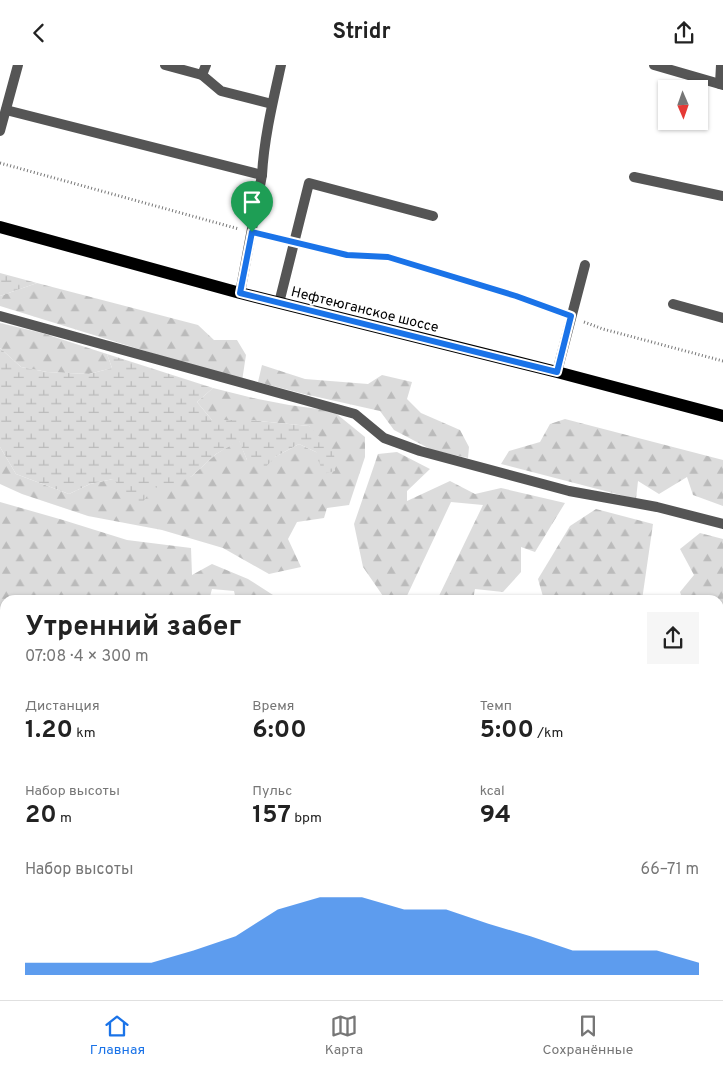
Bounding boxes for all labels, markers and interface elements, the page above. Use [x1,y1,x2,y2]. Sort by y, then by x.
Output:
icon: back [25,19,53,47]
text: Stridr [332,19,391,46]
icon: share [670,19,698,47]
north arrow [658,80,708,130]
map controls [658,80,708,130]
pin [231,181,273,232]
icon: arrive [238,188,266,216]
street label: Нефтеюганское шоссе [289,284,440,337]
text: Утренний забег [25,610,241,646]
button: share [647,612,699,664]
text: 07:08 · 4 × 300 m [25,647,149,667]
text: Дистанция [25,698,100,715]
text: Время [252,698,294,715]
text: Темп [480,698,512,715]
text: 1.20 [25,715,73,747]
text: 6:00 [252,715,307,747]
text: 5:00 [480,715,534,747]
text: km [73,725,96,742]
text: /km [534,725,563,742]
text: Набор высоты [25,783,120,800]
text: Пульс [252,783,292,800]
text: kcal [480,783,505,800]
text: 20 [25,800,57,832]
text: 157 [252,800,291,832]
text: 94 [480,800,511,832]
text: m [57,810,72,827]
text: bpm [291,810,322,827]
text: Набор высоты [25,860,133,880]
text: 66–71 m [641,860,699,880]
tab: Главная [90,1012,145,1059]
tab: Карта [325,1012,363,1059]
tab: Сохранённые [542,1012,633,1059]

